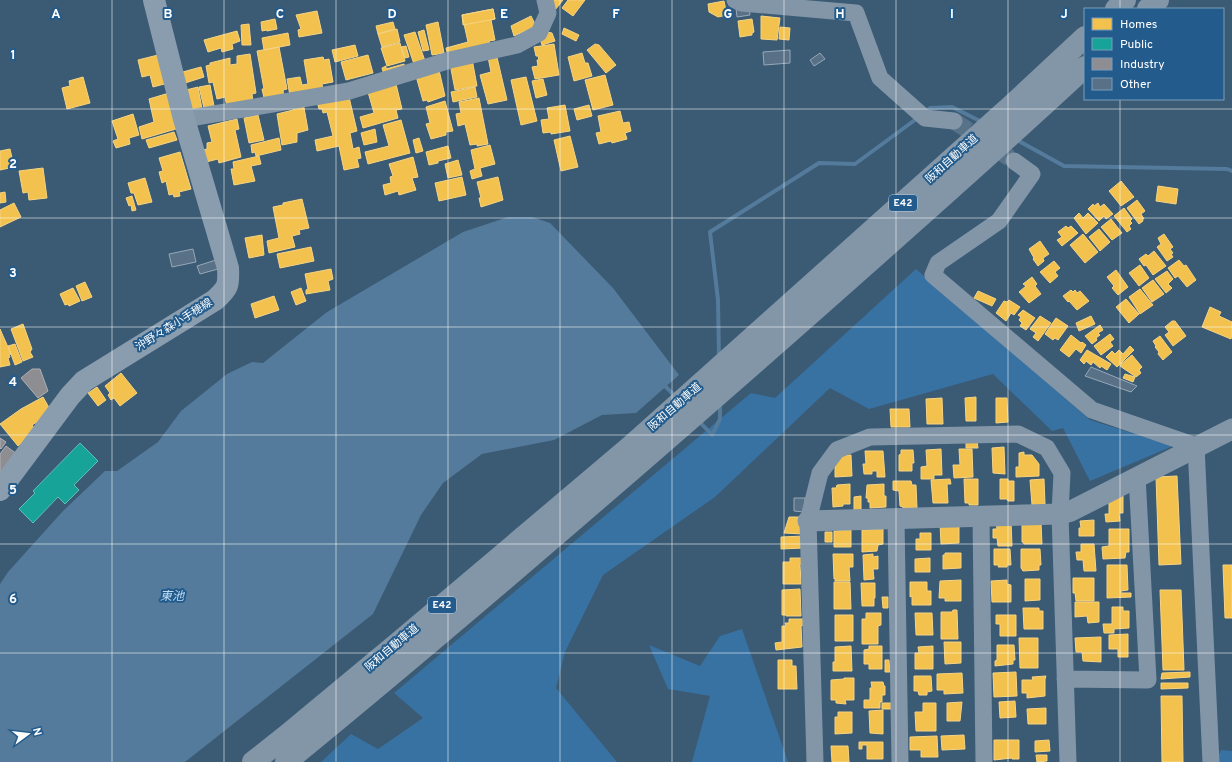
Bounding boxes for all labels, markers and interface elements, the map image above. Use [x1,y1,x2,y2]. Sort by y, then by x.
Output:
text: A [51,7,61,23]
text: B [164,7,173,23]
text: C [276,7,284,23]
text: D [387,7,397,23]
text: E [500,7,508,23]
text: F [612,7,620,23]
text: G [724,7,733,23]
text: H [835,7,845,23]
text: I [950,7,954,23]
text: J [1060,7,1068,23]
legend [1084,8,1224,100]
text: Homes [1120,17,1157,33]
text: Public [1120,37,1153,53]
text: 1 [10,48,16,64]
text: Industry [1120,57,1165,73]
text: Other [1120,77,1152,93]
street label: 阪和自動車道 [923,132,981,186]
text: 2 [9,157,17,173]
road number: E42 [889,195,917,211]
text: 3 [9,266,17,282]
street label: 沖野々森小手穂線 [133,296,215,354]
text: 4 [9,375,17,391]
street label: 阪和自動車道 [646,380,704,434]
text: 5 [9,483,17,499]
water label: 東池 [160,589,185,605]
text: 6 [9,592,17,608]
road number: E42 [428,597,456,613]
street label: 阪和自動車道 [362,621,422,675]
north arrow [8,714,48,754]
text: N [29,726,44,737]

